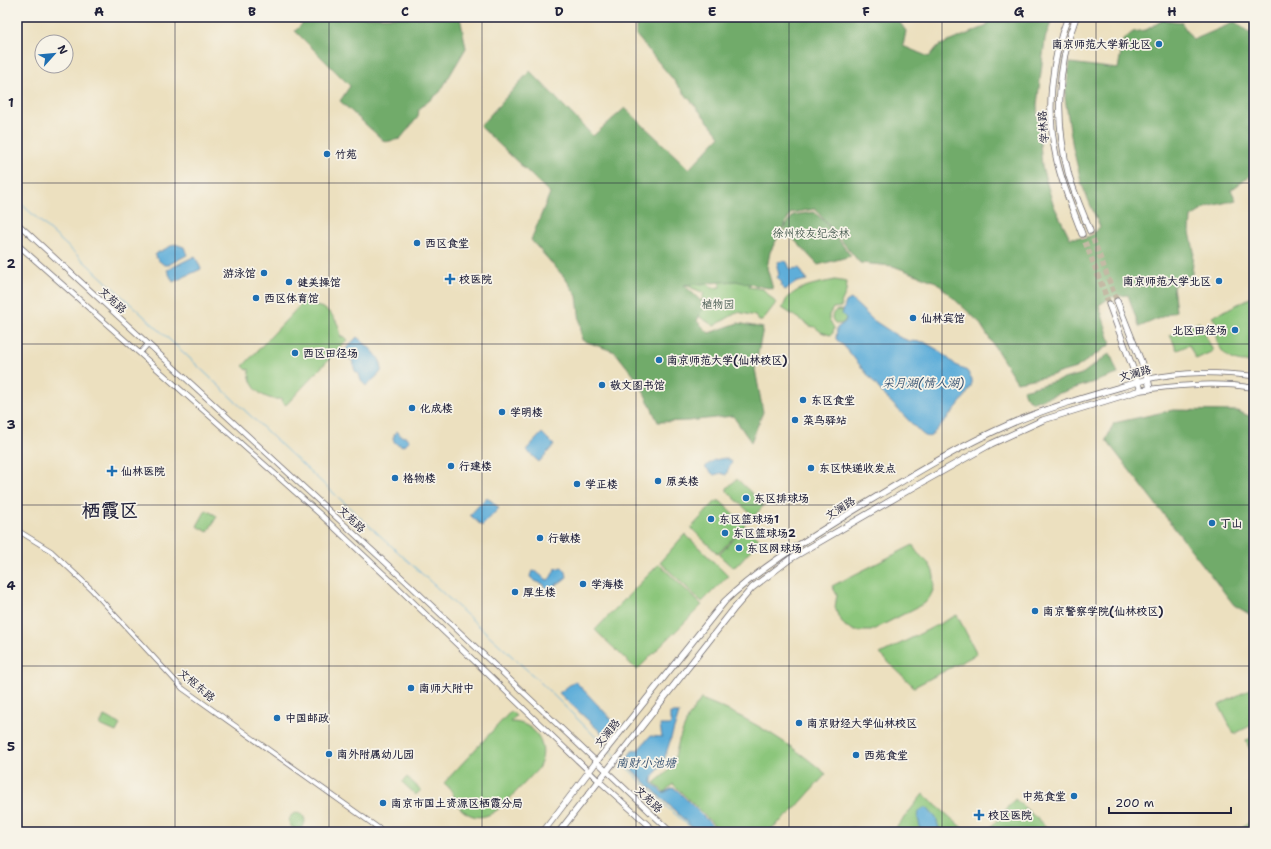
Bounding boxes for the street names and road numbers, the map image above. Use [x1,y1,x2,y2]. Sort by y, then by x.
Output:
street label: 学林路 [1035,110,1052,144]
street label: 文苑路 [95,284,130,317]
street label: 文澜路 [1117,362,1153,385]
street label: 文澜路 [822,493,858,524]
street label: 文苑路 [334,503,369,536]
street label: 文枢东路 [175,665,218,705]
street label: 文澜路 [591,716,624,751]
street label: 文苑路 [632,783,666,816]

